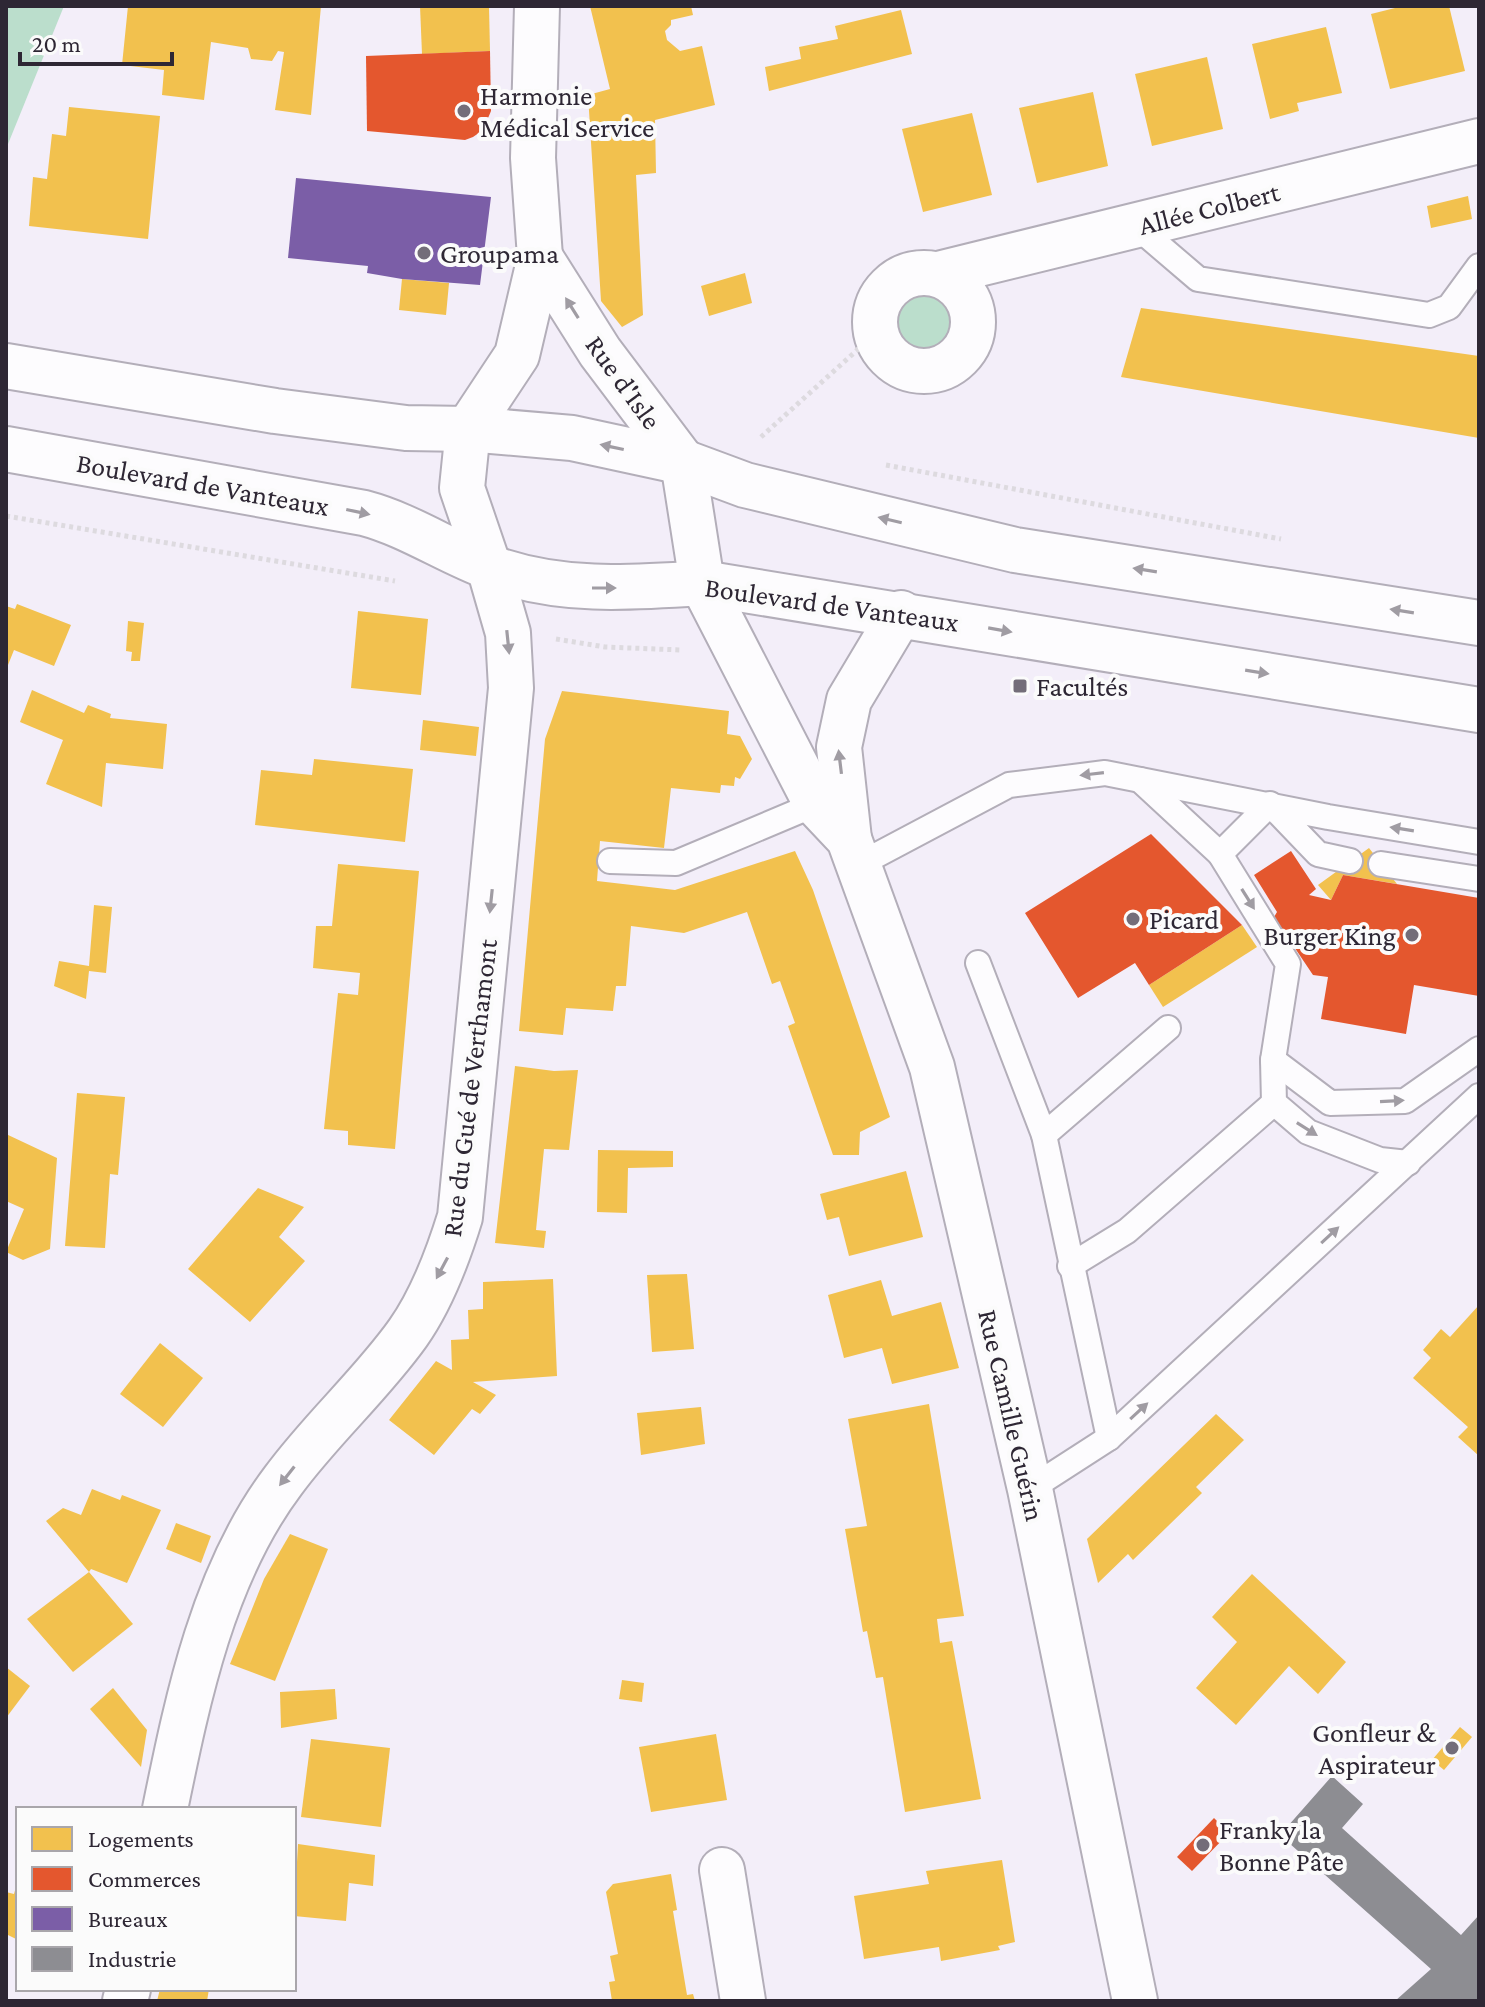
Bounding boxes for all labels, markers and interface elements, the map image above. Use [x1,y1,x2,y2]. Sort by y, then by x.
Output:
scale bar [20,16,172,66]
text: 20 m [32,30,81,57]
place label: Harmonie Médical Service [480,80,654,143]
marker: Harmonie Médical Service [455,102,473,120]
street label: Allée Colbert [1135,176,1283,241]
place label: Groupama [440,238,559,269]
marker: Groupama [415,244,433,262]
one-way arrow [565,298,580,319]
street label: Rue d'Isle [579,330,668,435]
one-way arrow [599,440,624,453]
street label: Boulevard de Vanteaux [74,447,332,522]
one-way arrow [346,506,371,519]
one-way arrow [878,513,903,526]
one-way arrow [1132,563,1157,576]
street label: Boulevard de Vanteaux [703,571,961,638]
one-way arrow [592,582,617,594]
one-way arrow [1389,604,1414,617]
one-way arrow [988,624,1013,636]
one-way arrow [502,630,515,655]
one-way arrow [1245,667,1270,679]
place label: Facultés [1036,671,1128,702]
marker: Facultés [1011,677,1029,695]
one-way arrow [834,749,847,774]
one-way arrow [1079,768,1104,781]
one-way arrow [1389,822,1414,835]
one-way arrow [1240,888,1254,910]
one-way arrow [484,889,497,914]
place label: Picard [1149,904,1219,935]
marker: Picard [1124,910,1142,928]
place label: Burger King [1263,920,1396,951]
marker: Burger King [1403,926,1421,944]
street label: Rue du Gué de Verthamont [436,937,503,1239]
one-way arrow [1380,1094,1405,1107]
one-way arrow [1297,1122,1318,1137]
one-way arrow [1321,1226,1340,1244]
one-way arrow [435,1257,448,1280]
street label: Rue Camille Guérin [972,1306,1051,1524]
one-way arrow [1129,1402,1148,1420]
one-way arrow [280,1466,296,1486]
place label: Gonfleur & Aspirateur [1312,1717,1437,1780]
marker: Gonfleur & Aspirateur [1443,1739,1461,1757]
legend [16,1807,296,1991]
place label: Franky la Bonne Pâte [1219,1814,1344,1877]
text: Logements [88,1825,194,1852]
marker: Franky la Bonne Pâte [1194,1836,1212,1854]
text: Commerces [88,1865,201,1892]
text: Bureaux [88,1905,168,1932]
text: Industrie [88,1945,176,1972]

